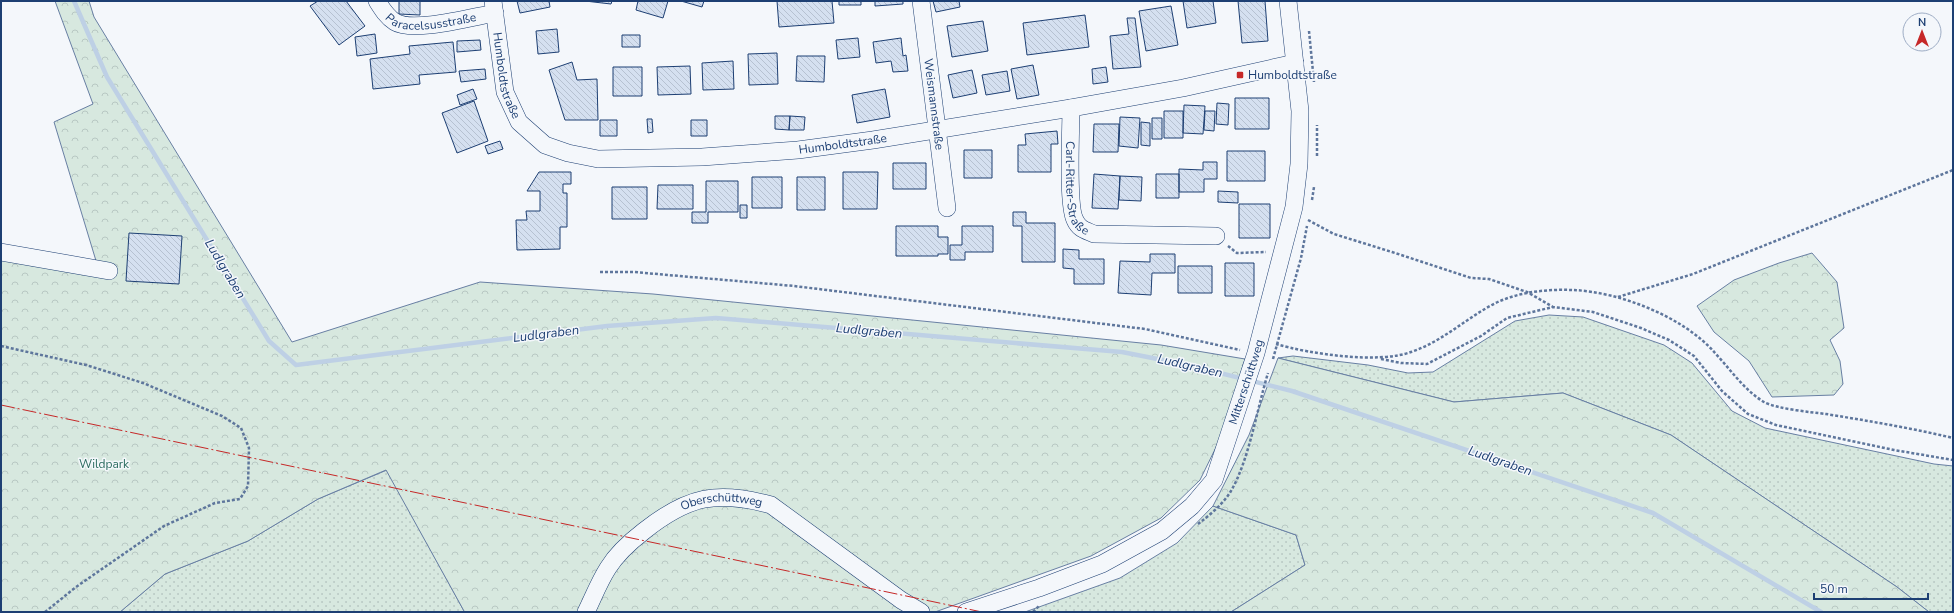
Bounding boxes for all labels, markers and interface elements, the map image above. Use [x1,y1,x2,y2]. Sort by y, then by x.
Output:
street label: Paracelsusstraße [382,9,478,34]
north arrow [1902,12,1942,52]
text: N [1918,15,1926,30]
street label: Humboldtstraße [489,31,524,121]
street label: Weismannstraße [920,57,948,151]
place label: Humboldtstraße [1248,67,1337,83]
marker: Humboldtstraße [1235,70,1245,80]
street label: Humboldtstraße [798,130,888,158]
street label: Carl-Ritter-Straße [1062,141,1092,239]
water label: Ludlgraben [200,236,250,302]
water label: Ludlgraben [835,319,903,343]
water label: Ludlgraben [512,321,580,347]
street label: Mitterschüttweg [1225,338,1267,427]
water label: Ludlgraben [1156,350,1224,382]
water label: Ludlgraben [1466,442,1534,480]
park label: Wildpark [79,456,130,472]
street label: Oberschüttweg [678,489,764,514]
scale bar [1814,575,1928,601]
text: 50 m [1820,581,1848,597]

